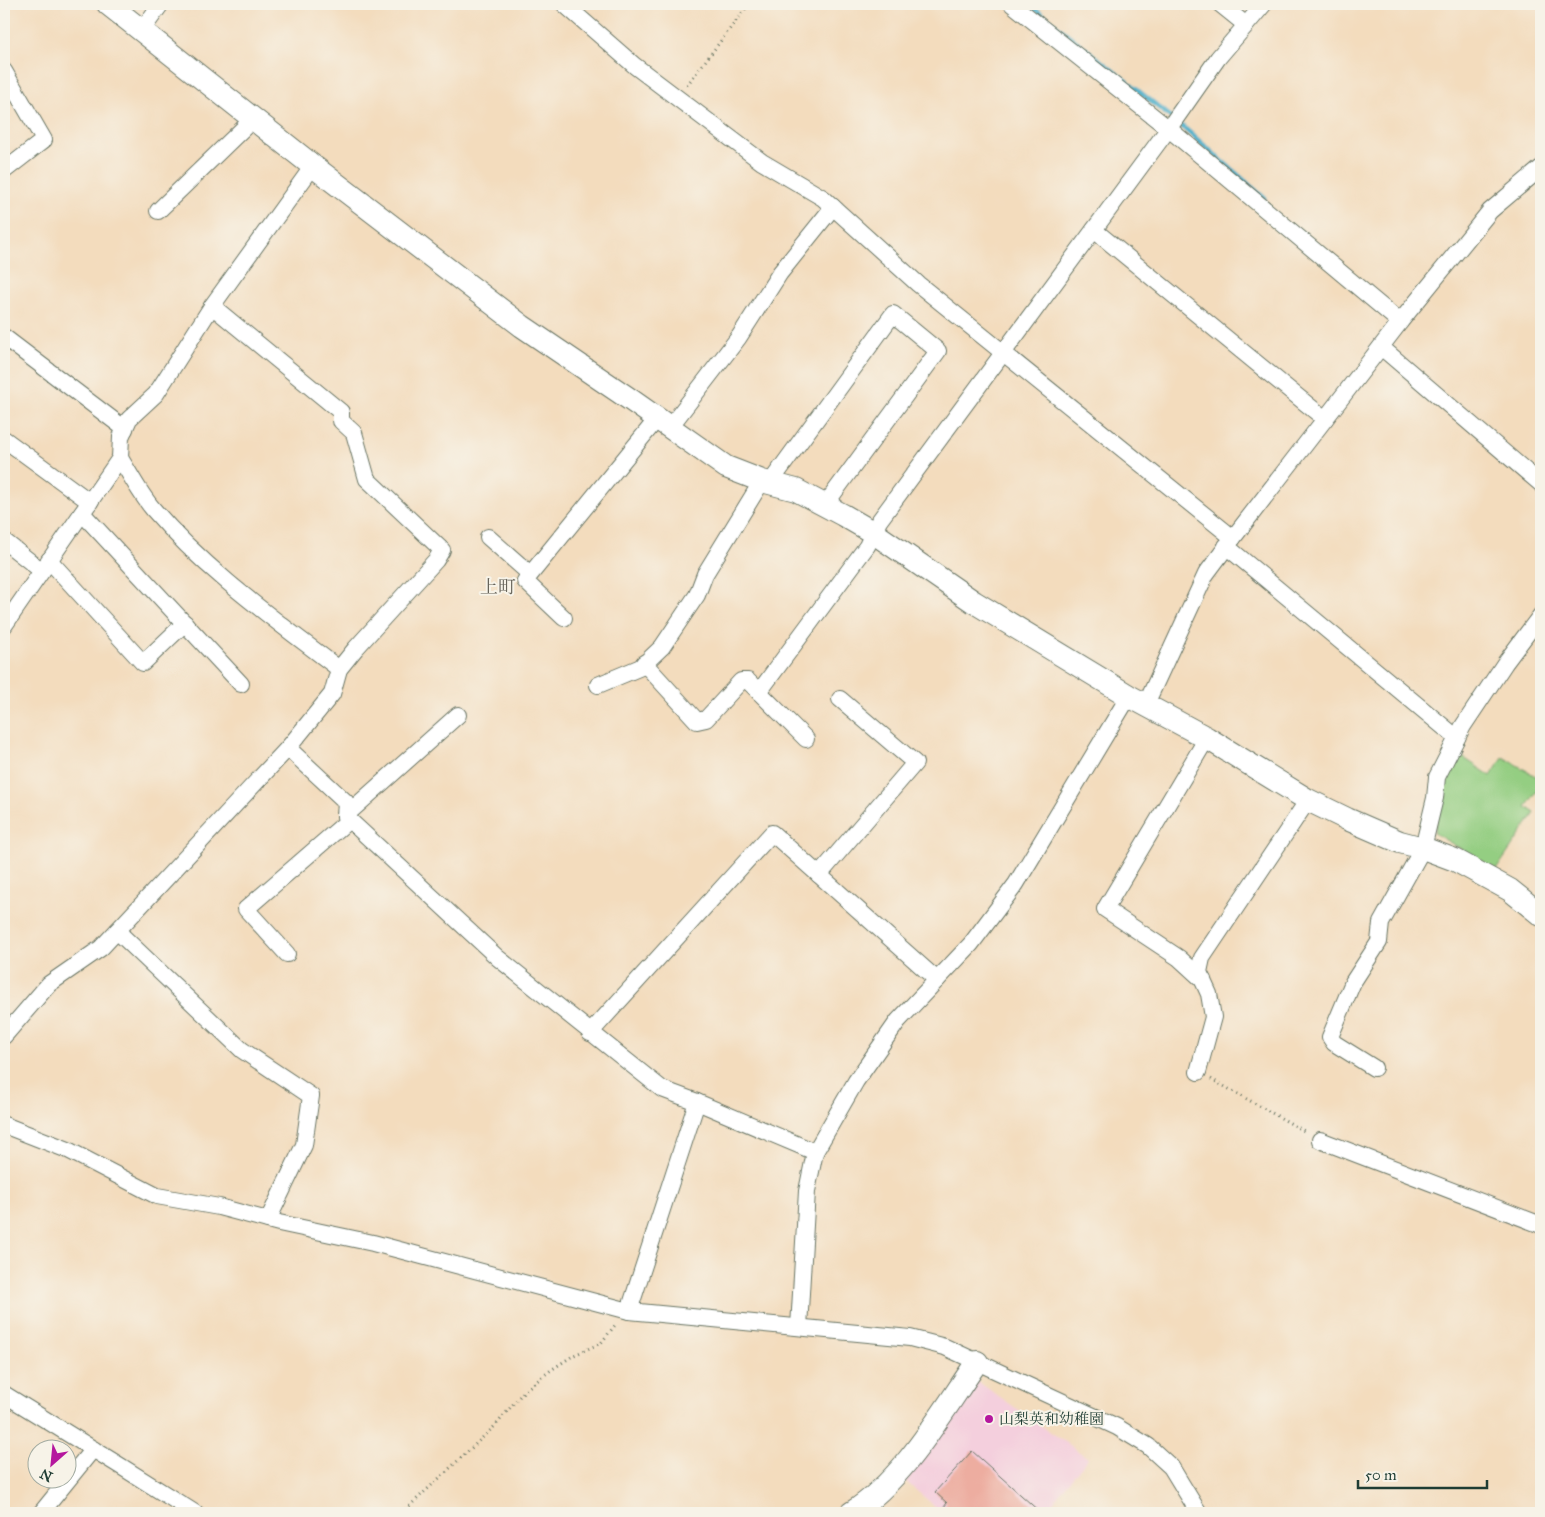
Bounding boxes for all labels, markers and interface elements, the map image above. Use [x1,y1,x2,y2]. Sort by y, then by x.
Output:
district label: 上町 [480,576,516,598]
place label: 山梨英和幼稚園 [999,1410,1104,1428]
marker: 山梨英和幼稚園 [983,1413,995,1425]
north arrow [28,1440,78,1490]
scale bar [1358,1457,1486,1489]
text: N [37,1465,55,1485]
text: 50 m [1365,1466,1397,1484]

